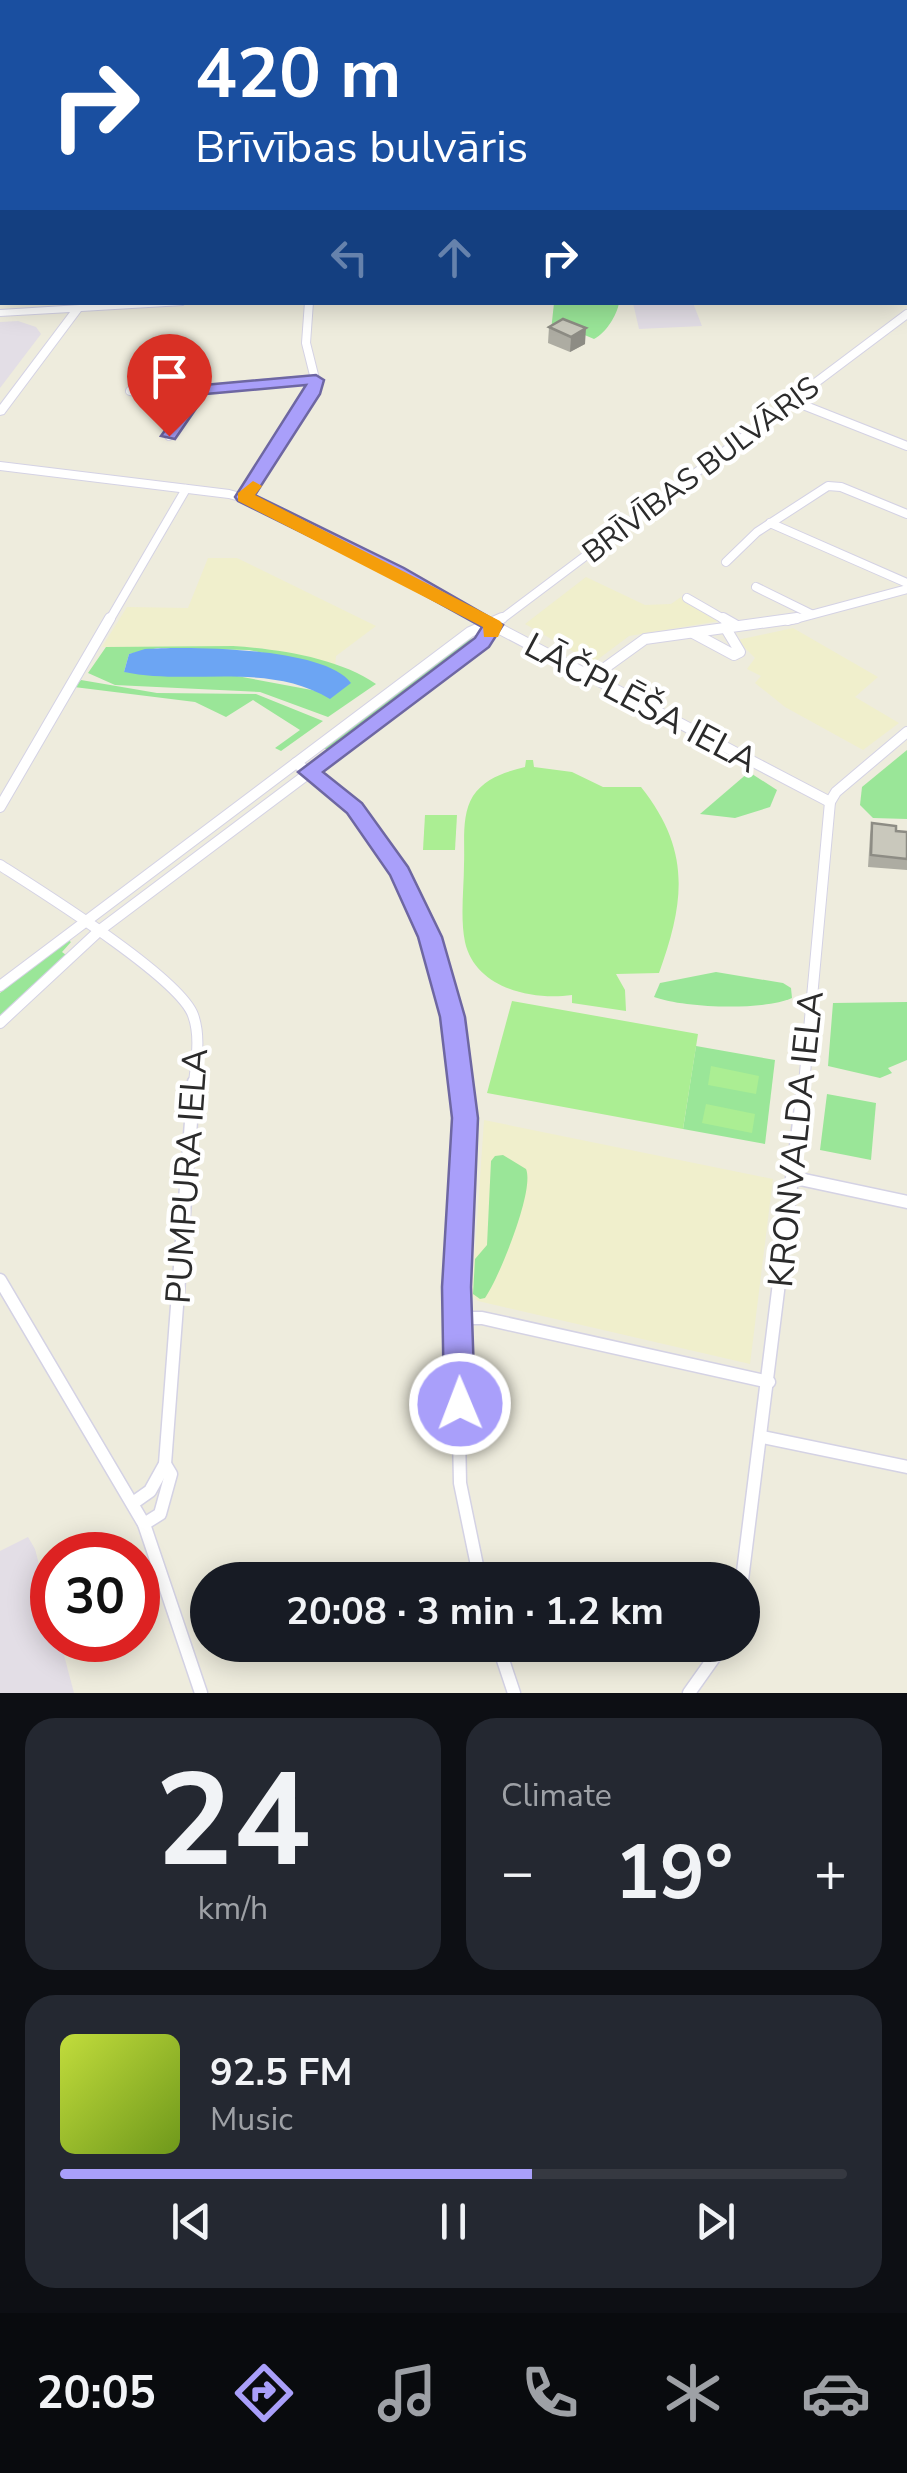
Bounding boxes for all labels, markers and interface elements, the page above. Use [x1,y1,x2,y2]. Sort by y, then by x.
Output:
text: 420 m [195,26,401,122]
icon: right [30,40,160,170]
text: Brīvības bulvāris [195,117,528,178]
icon: left [322,230,377,285]
icon: ahead [427,230,482,285]
icon: right [532,230,587,285]
pin [127,334,212,437]
icon: arrive [142,349,197,404]
street label: BRĪVĪBAS BULVĀRIS [574,367,828,573]
street label: LĀČPLĒŠA IELA [516,622,766,784]
street label: KRONVALDA IELA [757,988,835,1290]
street label: PUMPURA IELA [155,1047,219,1305]
position arrow [408,1352,512,1456]
speed limit sign: 30 [30,1532,160,1662]
text: 20:08 · 3 min · 1.2 km [286,1586,664,1637]
text: 24 [155,1733,311,1910]
text: Climate [501,1774,612,1817]
text: 19° [615,1822,733,1924]
text: − [501,1835,534,1910]
text: + [814,1835,847,1910]
text: km/h [198,1887,268,1930]
text: 92.5 FM [210,2047,352,2098]
text: Music [210,2098,293,2141]
icon: previous [164,2194,219,2249]
icon: pause [426,2194,481,2249]
icon: next [688,2194,743,2249]
icon: directions [229,2358,299,2428]
icon: music [372,2358,442,2428]
icon: phone [515,2358,585,2428]
icon: climate [658,2358,728,2428]
icon: car [801,2358,871,2428]
text: 20:05 [36,2363,156,2424]

